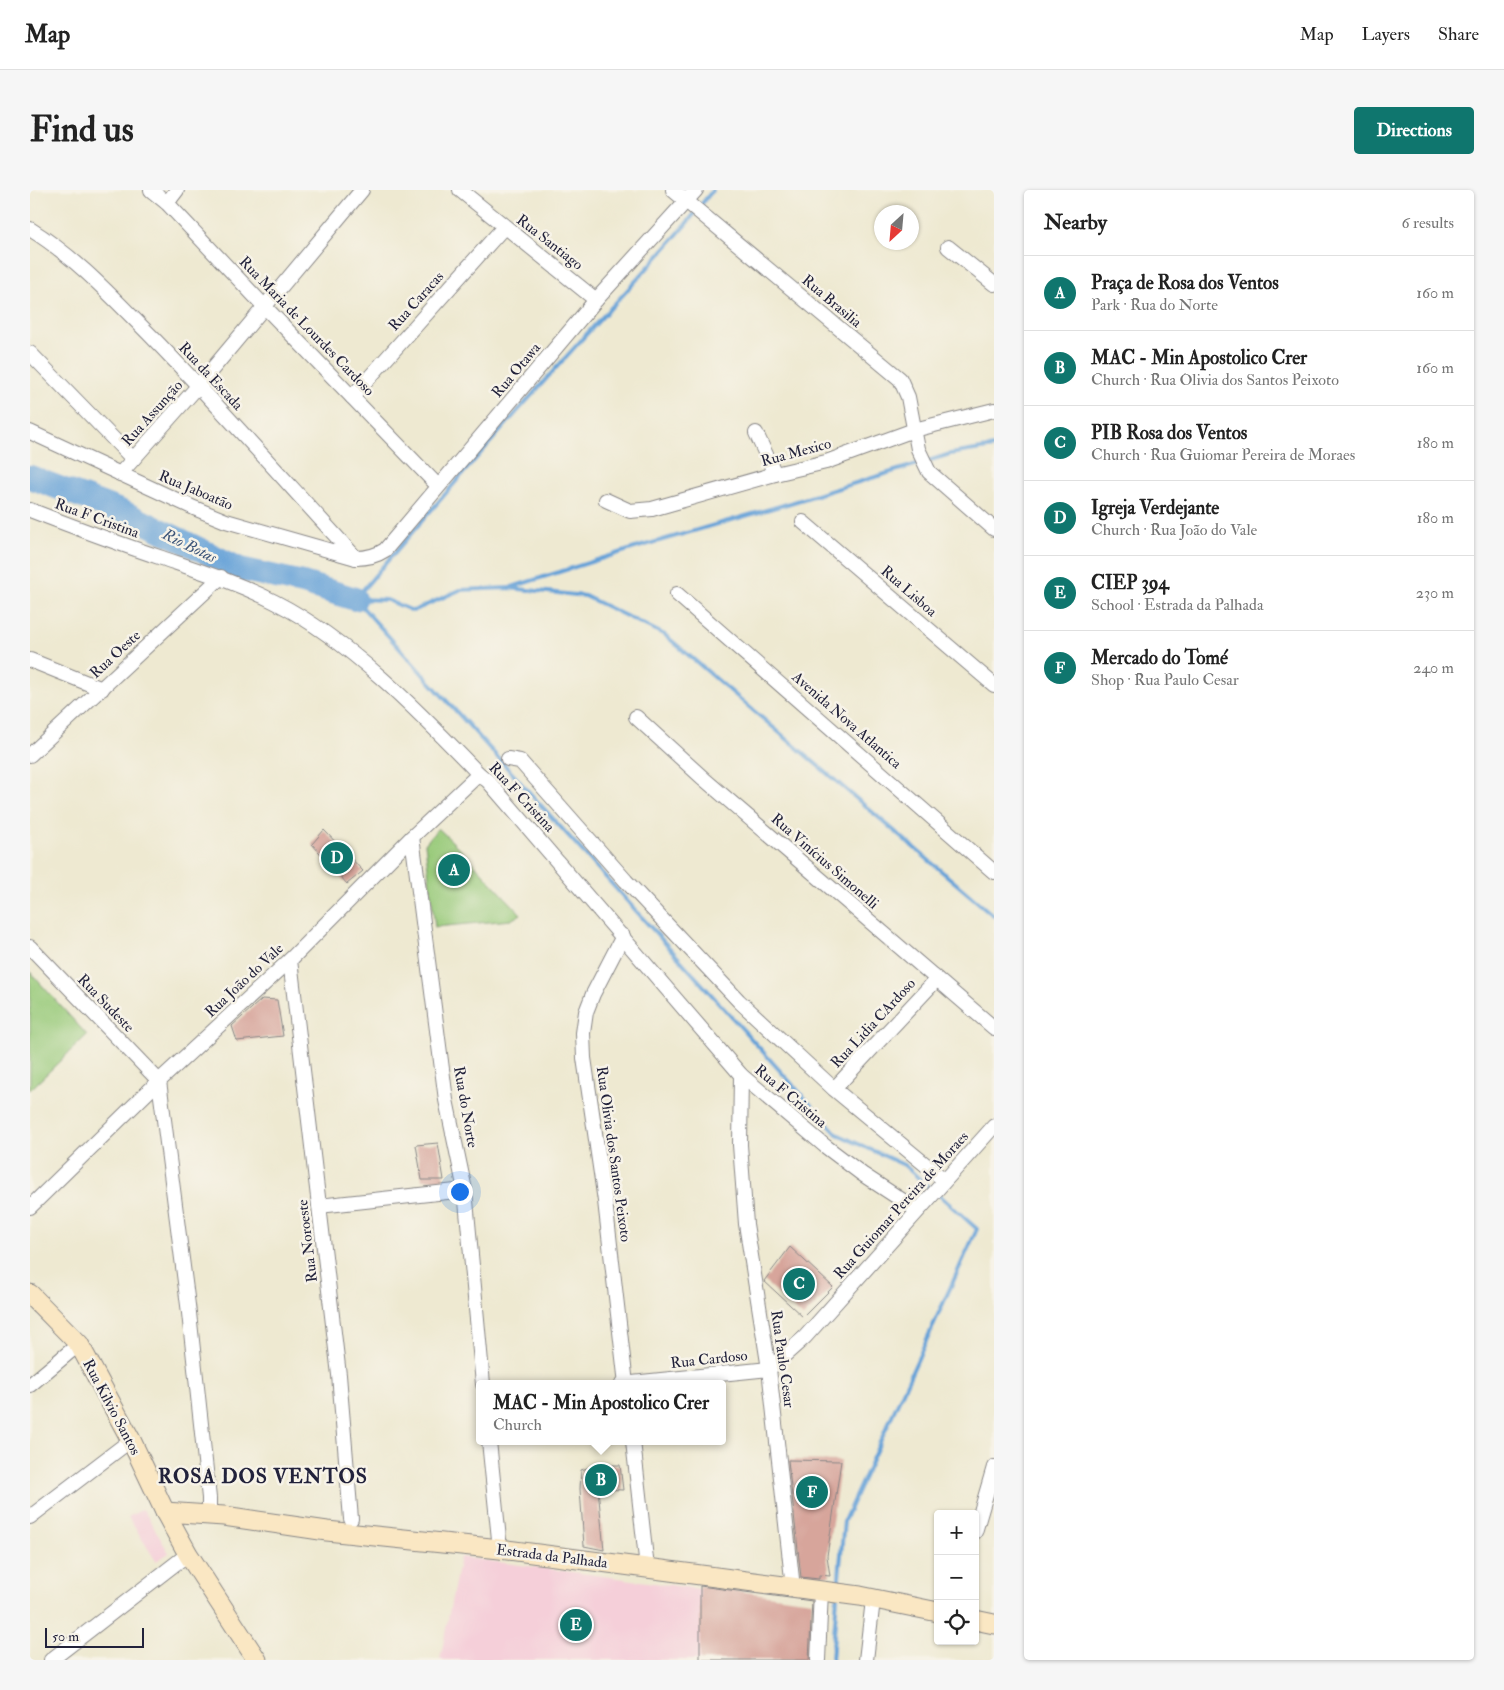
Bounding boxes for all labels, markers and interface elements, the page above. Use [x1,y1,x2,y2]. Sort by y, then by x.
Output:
text: Map [25,19,70,50]
text: Map [1300,23,1334,46]
text: Layers [1362,23,1410,46]
text: Share [1438,23,1479,46]
button: Directions [1354,107,1474,154]
text: Find us [30,108,134,152]
north arrow [874,205,919,250]
text: Nearby [1044,209,1107,236]
street label: Rua Santiago [513,210,587,274]
text: 6 results [1402,213,1454,233]
street label: Rua Maria de Lourdes Cardoso [235,253,378,400]
street label: Rua Caracas [385,268,448,335]
street label: Rua Brasilia [798,271,866,332]
text: Praça de Rosa dos Ventos [1091,271,1279,295]
text: A [1055,283,1065,303]
text: 160 m [1416,283,1454,303]
text: Park · Rua do Norte [1091,295,1218,315]
street label: Rua da Escada [174,338,248,415]
street label: Rua Otawa [488,338,545,402]
text: MAC - Min Apostolico Crer [1091,346,1307,370]
text: B [1055,358,1065,378]
text: 160 m [1416,358,1454,378]
text: Church · Rua Olivia dos Santos Peixoto [1091,370,1339,390]
street label: Rua Assunção [118,376,187,450]
text: PIB Rosa dos Ventos [1091,421,1247,445]
text: C [1054,433,1066,453]
text: 180 m [1417,433,1454,453]
street label: Rua Mexico [759,434,833,471]
text: Church · Rua Guiomar Pereira de Moraes [1091,445,1355,465]
street label: Rua Jaboatão [156,466,236,515]
street label: Rua F Cristina [52,494,142,543]
text: Igreja Verdejante [1091,496,1219,520]
text: D [1053,508,1067,528]
text: 180 m [1417,508,1454,528]
text: Church · Rua João do Vale [1091,520,1257,540]
water label: Rio Botas [158,524,220,568]
street label: Rua Lisboa [877,562,941,622]
text: CIEP 394 [1091,571,1169,595]
text: E [1054,583,1066,603]
text: 230 m [1416,583,1454,603]
text: School · Estrada da Palhada [1091,595,1264,615]
street label: Rua Oeste [86,626,145,683]
text: Mercado do Tomé [1091,646,1228,670]
text: F [1055,658,1065,678]
text: 240 m [1413,658,1454,678]
street label: Avenida Nova Atlantica [787,667,906,774]
text: Shop · Rua Paulo Cesar [1091,670,1239,690]
street label: Rua F Cristina [484,758,559,837]
street label: Rua Vinícius Simonelli [767,809,882,913]
pin: D [321,839,353,877]
pin: A [438,851,470,889]
street label: Rua João do Vale [201,939,288,1022]
street label: Rua Sudeste [73,970,138,1036]
street label: Rua Lidia CArdoso [827,974,920,1072]
street label: Rua F Cristina [751,1061,831,1133]
street label: Rua do Norte [449,1065,482,1149]
street label: Rua Olivia dos Santos Peixoto [592,1065,635,1243]
street label: Rua Guiomar Pereira de Moraes [830,1127,973,1283]
your location [447,1179,473,1205]
street label: Rua Noroeste [293,1198,322,1283]
pin: C [783,1265,815,1303]
street label: Rua Paulo Cesar [766,1309,799,1409]
street label: Rua Cardoso [670,1346,748,1373]
street label: Rua Kilvio Santos [78,1356,145,1459]
popup [476,1380,726,1445]
text: MAC - Min Apostolico Crer [493,1391,709,1415]
text: Church [493,1415,542,1435]
pin: B [585,1461,617,1499]
district label: ROSA DOS VENTOS [158,1464,368,1489]
pin: F [796,1473,828,1511]
map controls [934,1510,979,1645]
button: + [934,1510,979,1555]
street label: Estrada da Palhada [495,1540,609,1573]
button: − [934,1555,979,1600]
button: locate [934,1600,979,1645]
pin: E [560,1606,592,1644]
scale bar [45,1625,144,1648]
text: 50 m [52,1628,79,1645]

